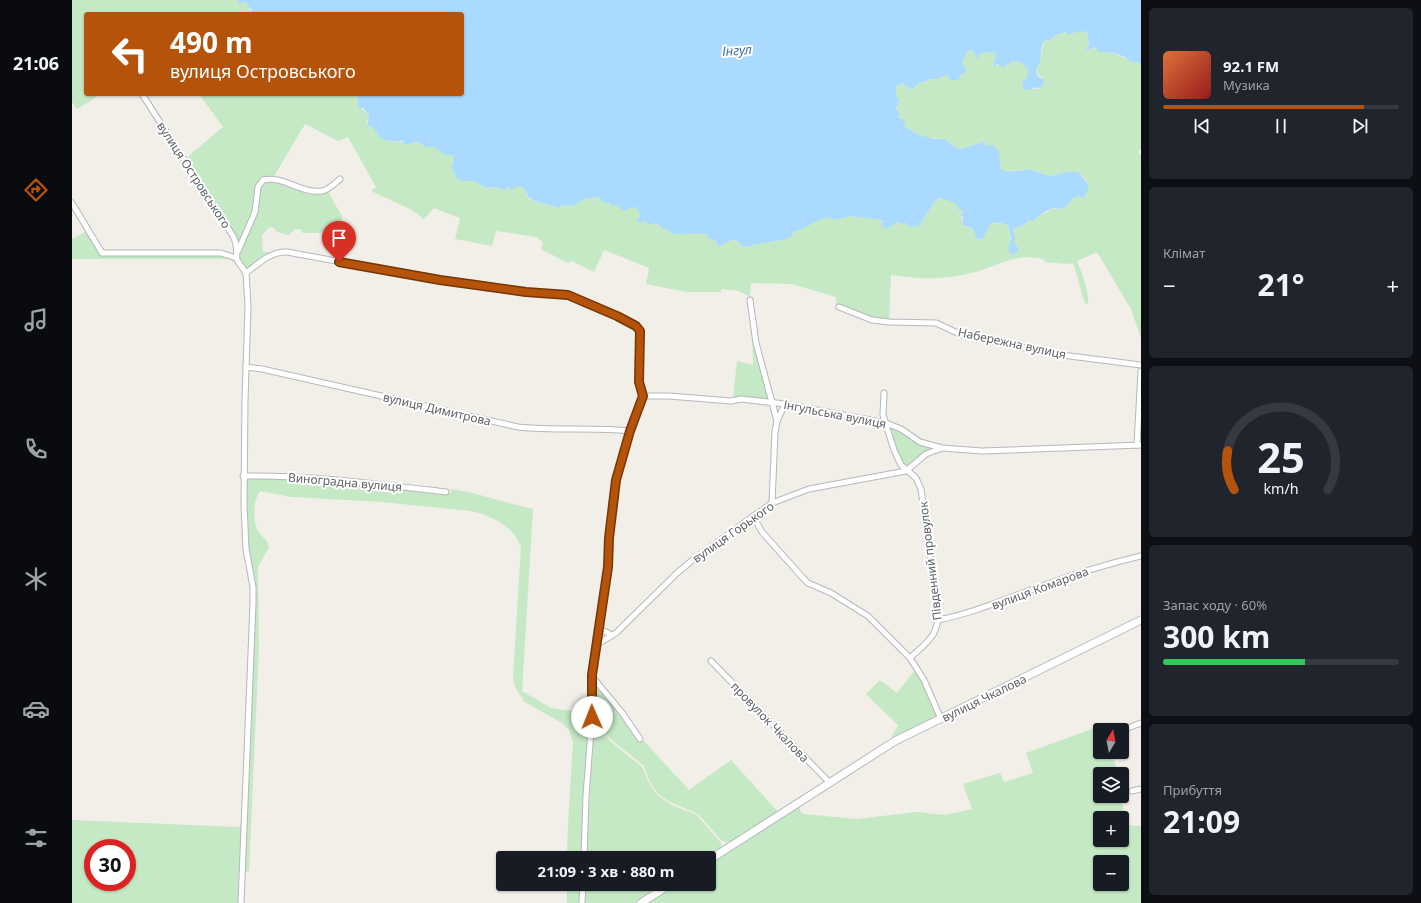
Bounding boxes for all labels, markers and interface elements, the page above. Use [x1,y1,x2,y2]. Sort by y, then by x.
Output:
text: 490 m [170,23,253,61]
icon: left [104,28,156,80]
water label: Інгул [722,40,753,60]
text: 21:06 [13,51,59,75]
text: 92.1 FM [1223,56,1279,76]
text: вулиця Островського [170,59,356,83]
text: Музика [1223,76,1270,94]
icon: previous [1191,115,1213,137]
icon: pause [1270,115,1292,137]
icon: next [1349,115,1371,137]
street label: вулиця Островського [153,118,235,232]
icon: directions [22,176,50,204]
pin [322,221,356,262]
icon: arrive [328,227,350,249]
text: Клімат [1163,244,1205,262]
text: 21° [1257,264,1305,305]
text: − [1163,270,1176,300]
text: + [1386,270,1399,300]
icon: music [22,306,50,334]
street label: Набережна вулиця [956,323,1068,363]
street label: вулиця Димитрова [381,388,493,430]
street label: Інгульська вулиця [782,396,888,432]
text: 25 [1257,428,1305,484]
icon: phone [22,435,50,463]
street label: Виноградна вулиця [287,469,403,495]
text: km/h [1263,478,1299,497]
street label: вулиця Горького [689,497,777,567]
street label: Південний провулок [914,500,946,621]
street label: вулиця Комарова [989,563,1091,613]
icon: climate [22,565,50,593]
text: Запас ходу · 60% [1163,596,1267,614]
text: 300 km [1163,616,1270,657]
street label: вулиця Чкалова [939,670,1029,726]
street label: провулок Чкалова [727,678,813,766]
icon: car [22,695,50,723]
position arrow [571,696,613,738]
north arrow [1093,723,1129,759]
map controls [1093,723,1129,891]
button: layers [1093,767,1129,803]
text: Прибуття [1163,781,1222,799]
text: 21:09 [1163,801,1240,842]
button: + [1093,811,1129,847]
icon: filters [22,824,50,852]
speed limit sign: 30 [84,839,136,891]
button: − [1093,855,1129,891]
text: 21:09 · 3 хв · 880 m [538,861,674,881]

